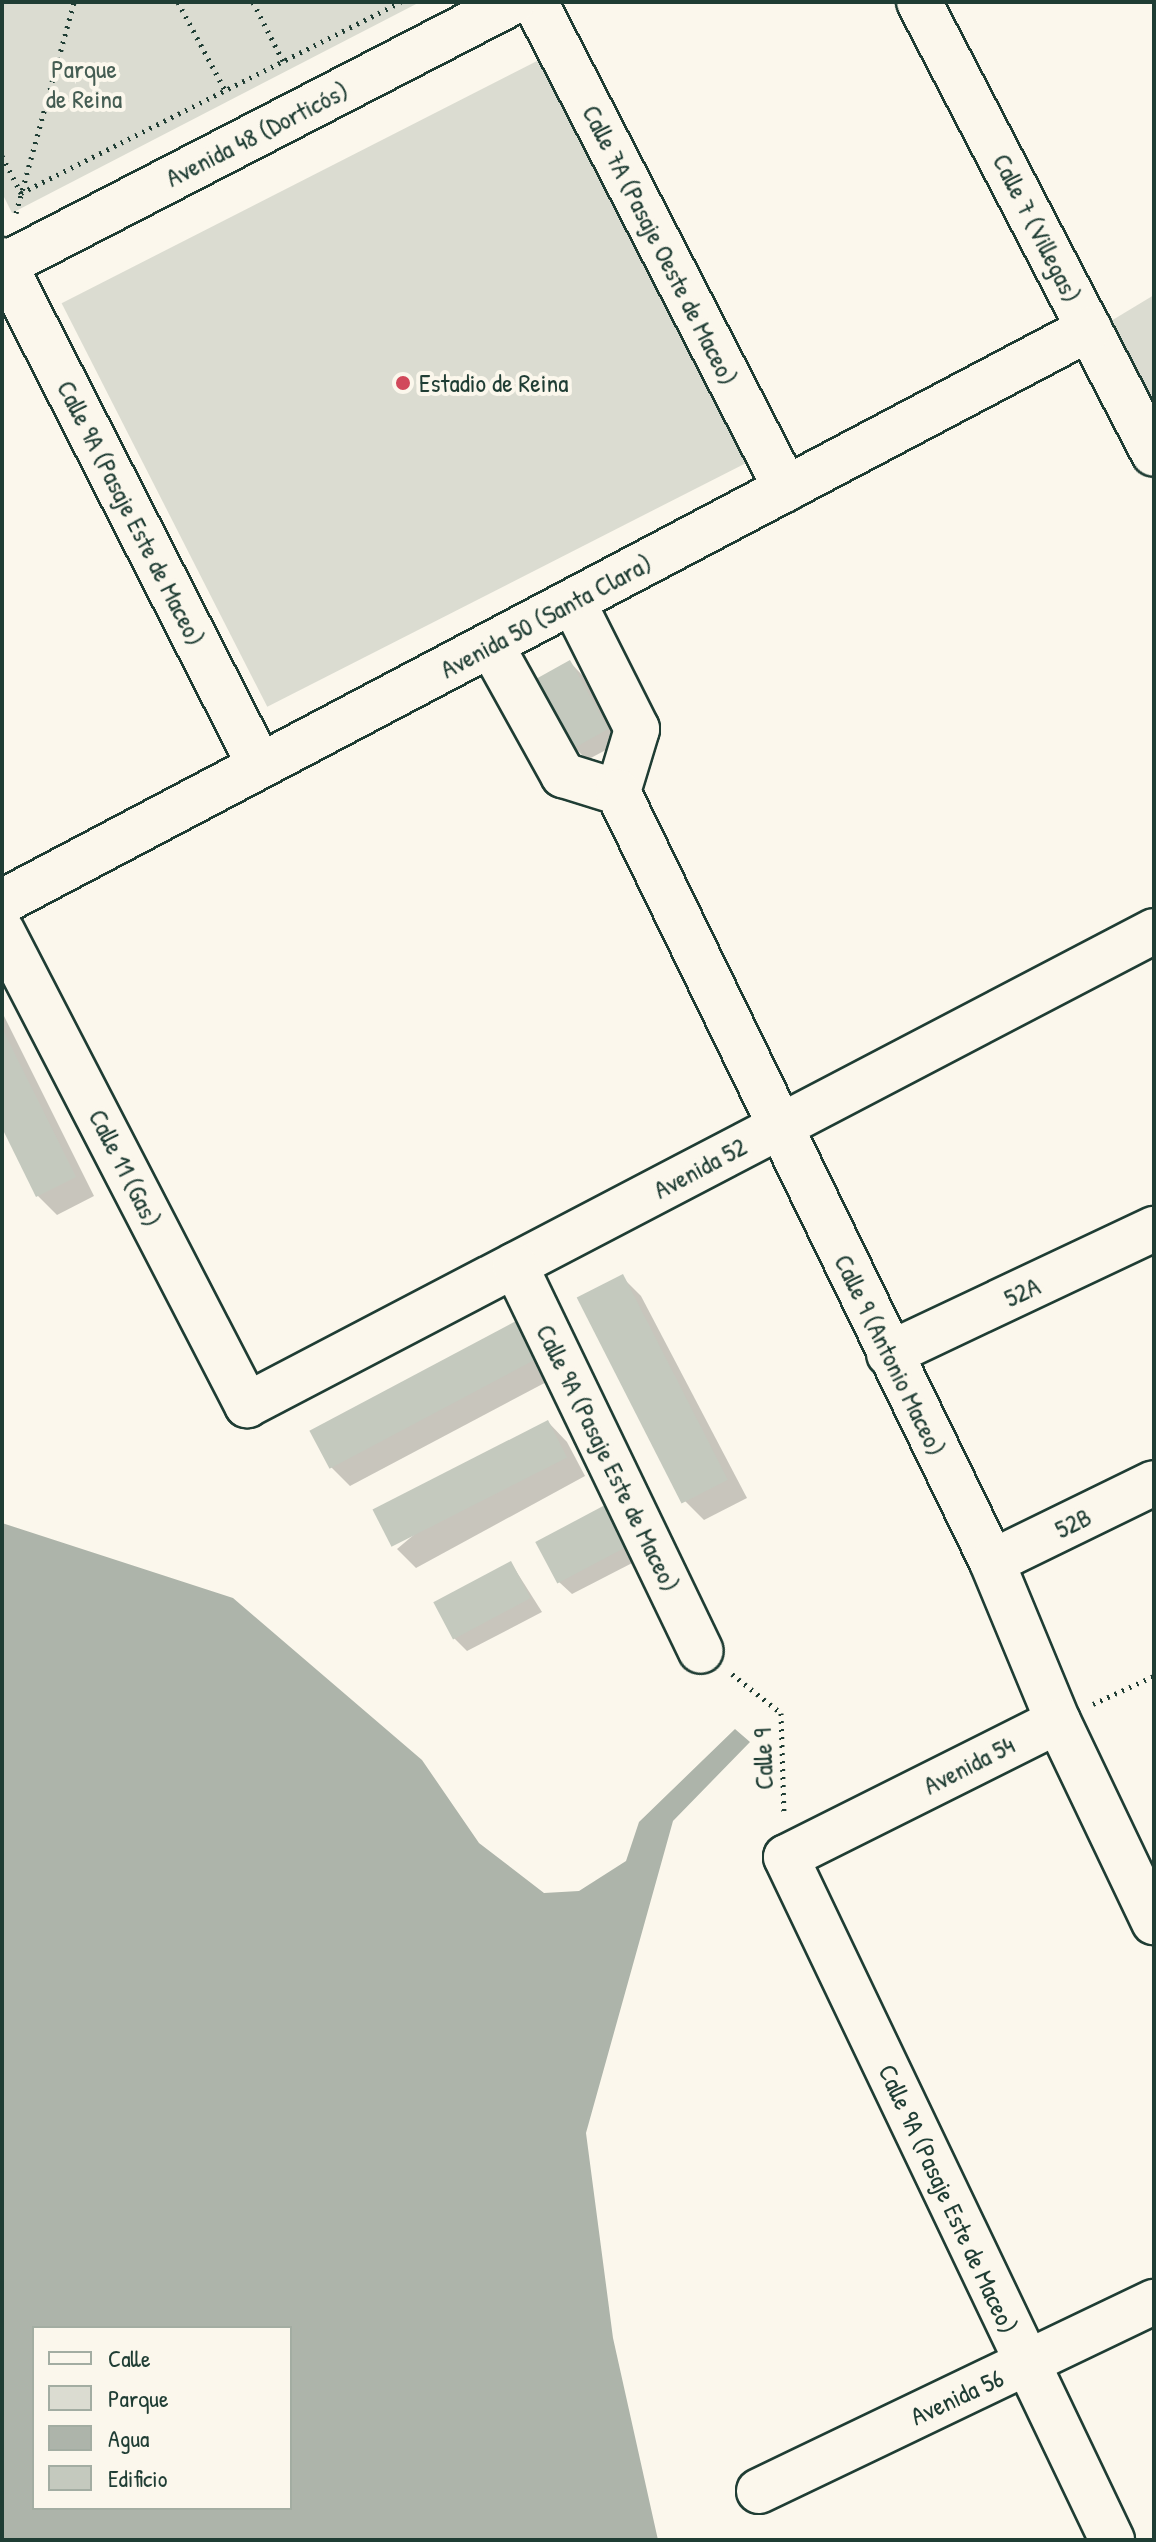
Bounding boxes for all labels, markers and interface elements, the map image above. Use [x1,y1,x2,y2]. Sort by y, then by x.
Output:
park label: Parque de Reina [46,53,122,114]
street label: Avenida 48 (Dorticós) [161,75,353,193]
street label: Calle 7A (Pasaje Oeste de Maceo) [576,100,744,390]
street label: Calle 7 (Villegas) [986,148,1088,308]
place label: Estadio de Reina [419,367,568,399]
marker: Estadio de Reina [394,374,412,392]
street label: Calle 9A (Pasaje Este de Maceo) [50,375,212,651]
street label: Avenida 50 (Santa Clara) [435,547,657,685]
street label: Calle 11 (Gas) [82,1104,168,1232]
street label: Avenida 52 [648,1131,752,1205]
street label: Calle 9 (Antonio Maceo) [828,1249,952,1461]
street label: 52A [999,1270,1045,1314]
street label: Calle 9A (Pasaje Este de Maceo) [530,1319,686,1597]
street label: 52B [1050,1501,1096,1545]
street label: Calle 9 [746,1728,780,1790]
street label: Avenida 54 [918,1729,1020,1801]
street label: Calle 9A (Pasaje Este de Maceo) [872,2059,1024,2339]
legend [32,2326,292,2510]
text: Calle [108,2342,150,2374]
street label: Avenida 56 [906,2362,1008,2432]
text: Parque [108,2382,168,2414]
text: Agua [108,2422,149,2454]
text: Edificio [108,2462,167,2494]

